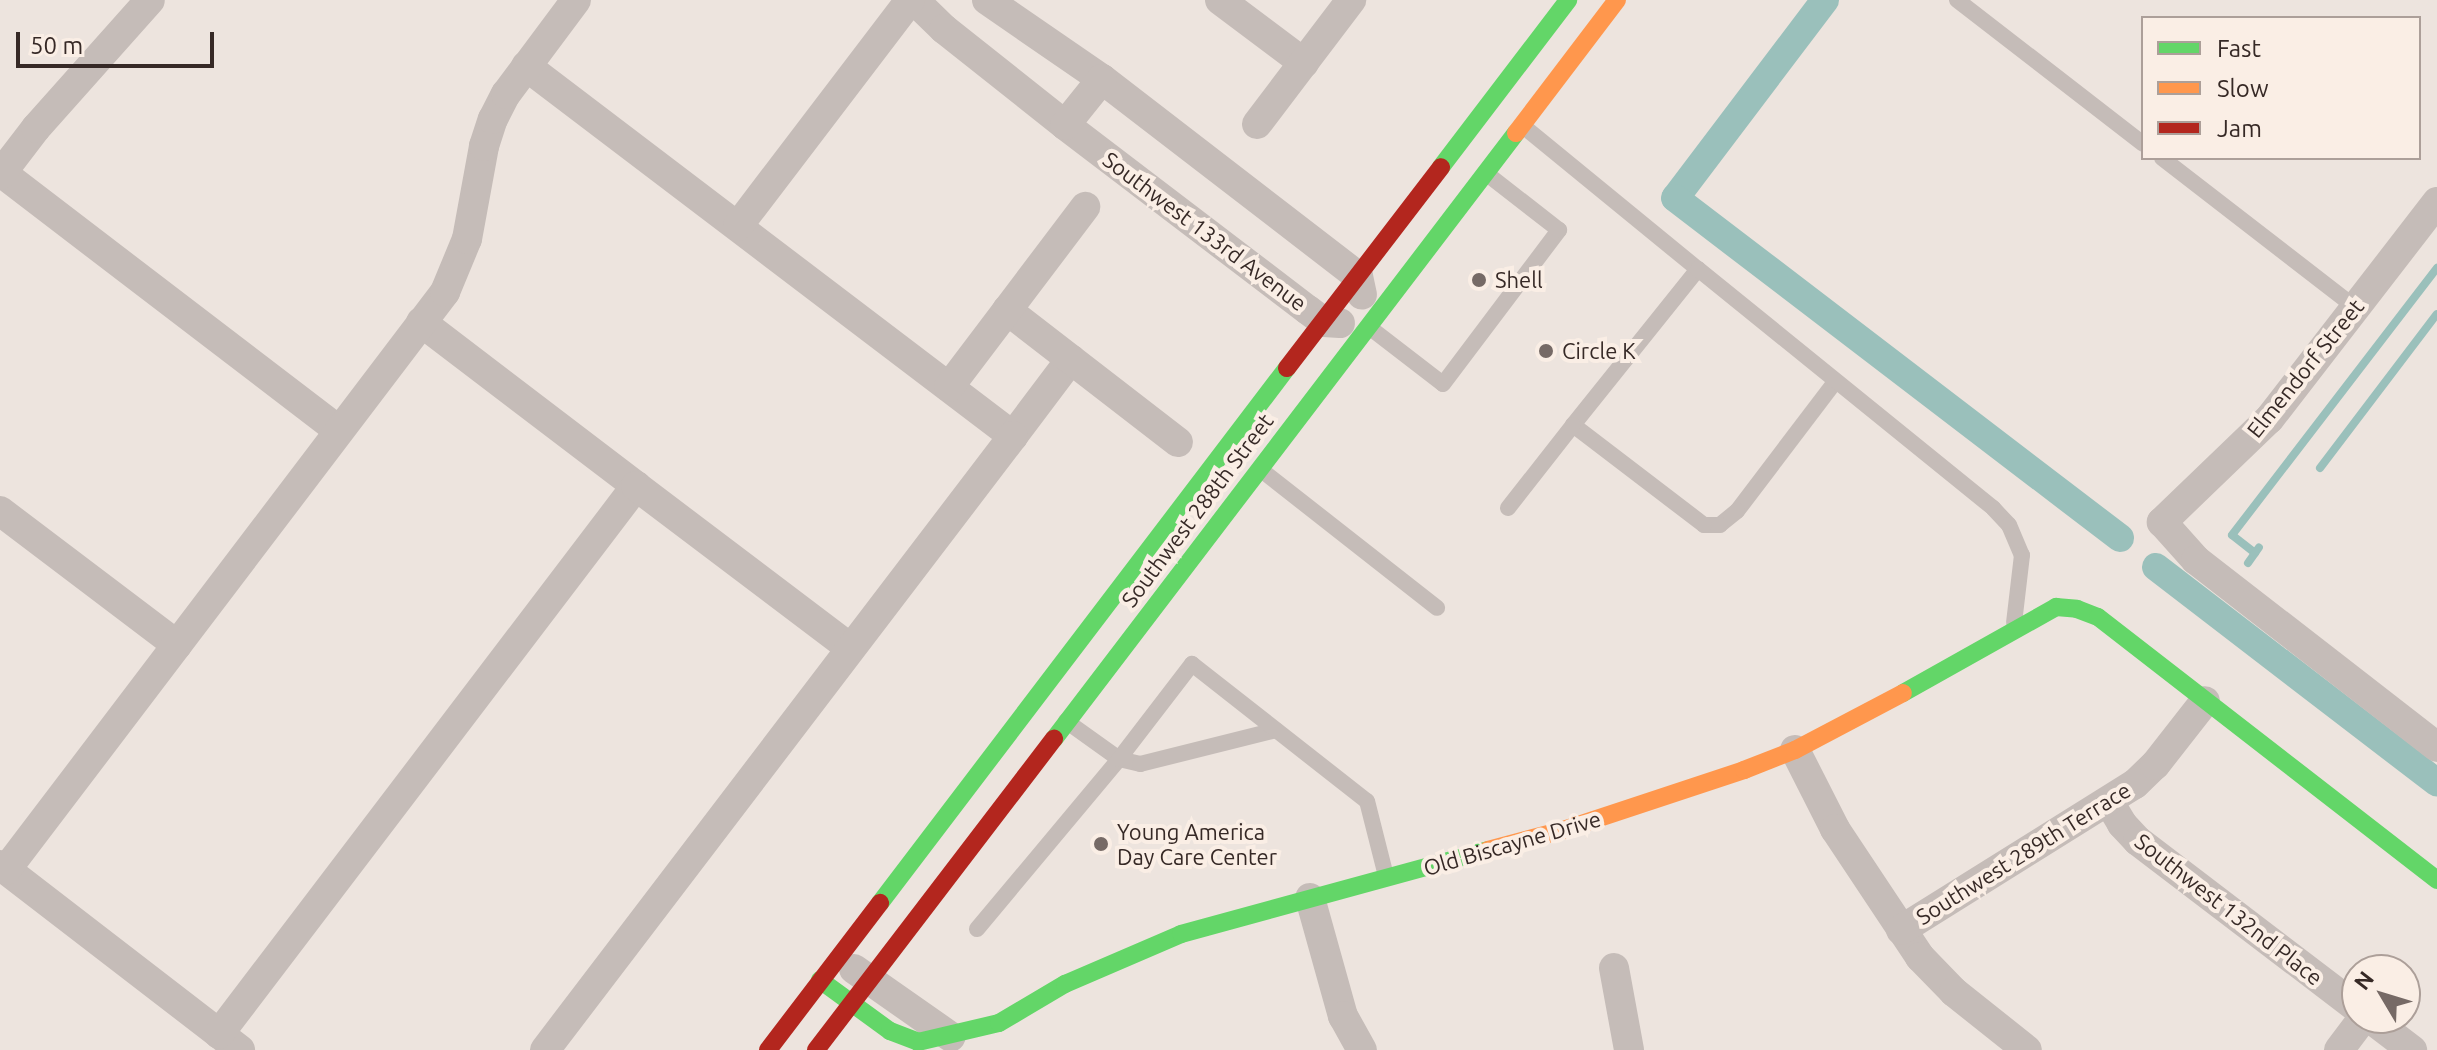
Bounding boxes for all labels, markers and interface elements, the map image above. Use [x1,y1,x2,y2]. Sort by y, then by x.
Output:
scale bar [20,16,218,66]
legend [2141,16,2421,160]
text: 50 m [30,32,83,59]
text: Fast [2217,35,2261,62]
text: Slow [2217,75,2269,102]
text: Jam [2217,115,2262,142]
street label: Southwest 133rd Avenue [1098,146,1312,316]
place label: Shell [1495,267,1543,293]
marker: Shell [1470,271,1488,289]
street label: Elmendorf Street [2241,293,2369,443]
place label: Circle K [1562,338,1636,364]
marker: Circle K [1537,342,1555,360]
street label: Southwest 288th Street [1116,408,1278,612]
street label: Southwest 289th Terrace [1911,776,2135,930]
street label: Old Biscayne Drive [1420,805,1604,881]
place label: Young America Day Care Center [1117,818,1277,870]
street label: Southwest 132nd Place [2130,828,2328,990]
marker: Young America Day Care Center [1092,835,1110,853]
north arrow [2341,954,2421,1034]
text: N [2348,966,2378,994]

